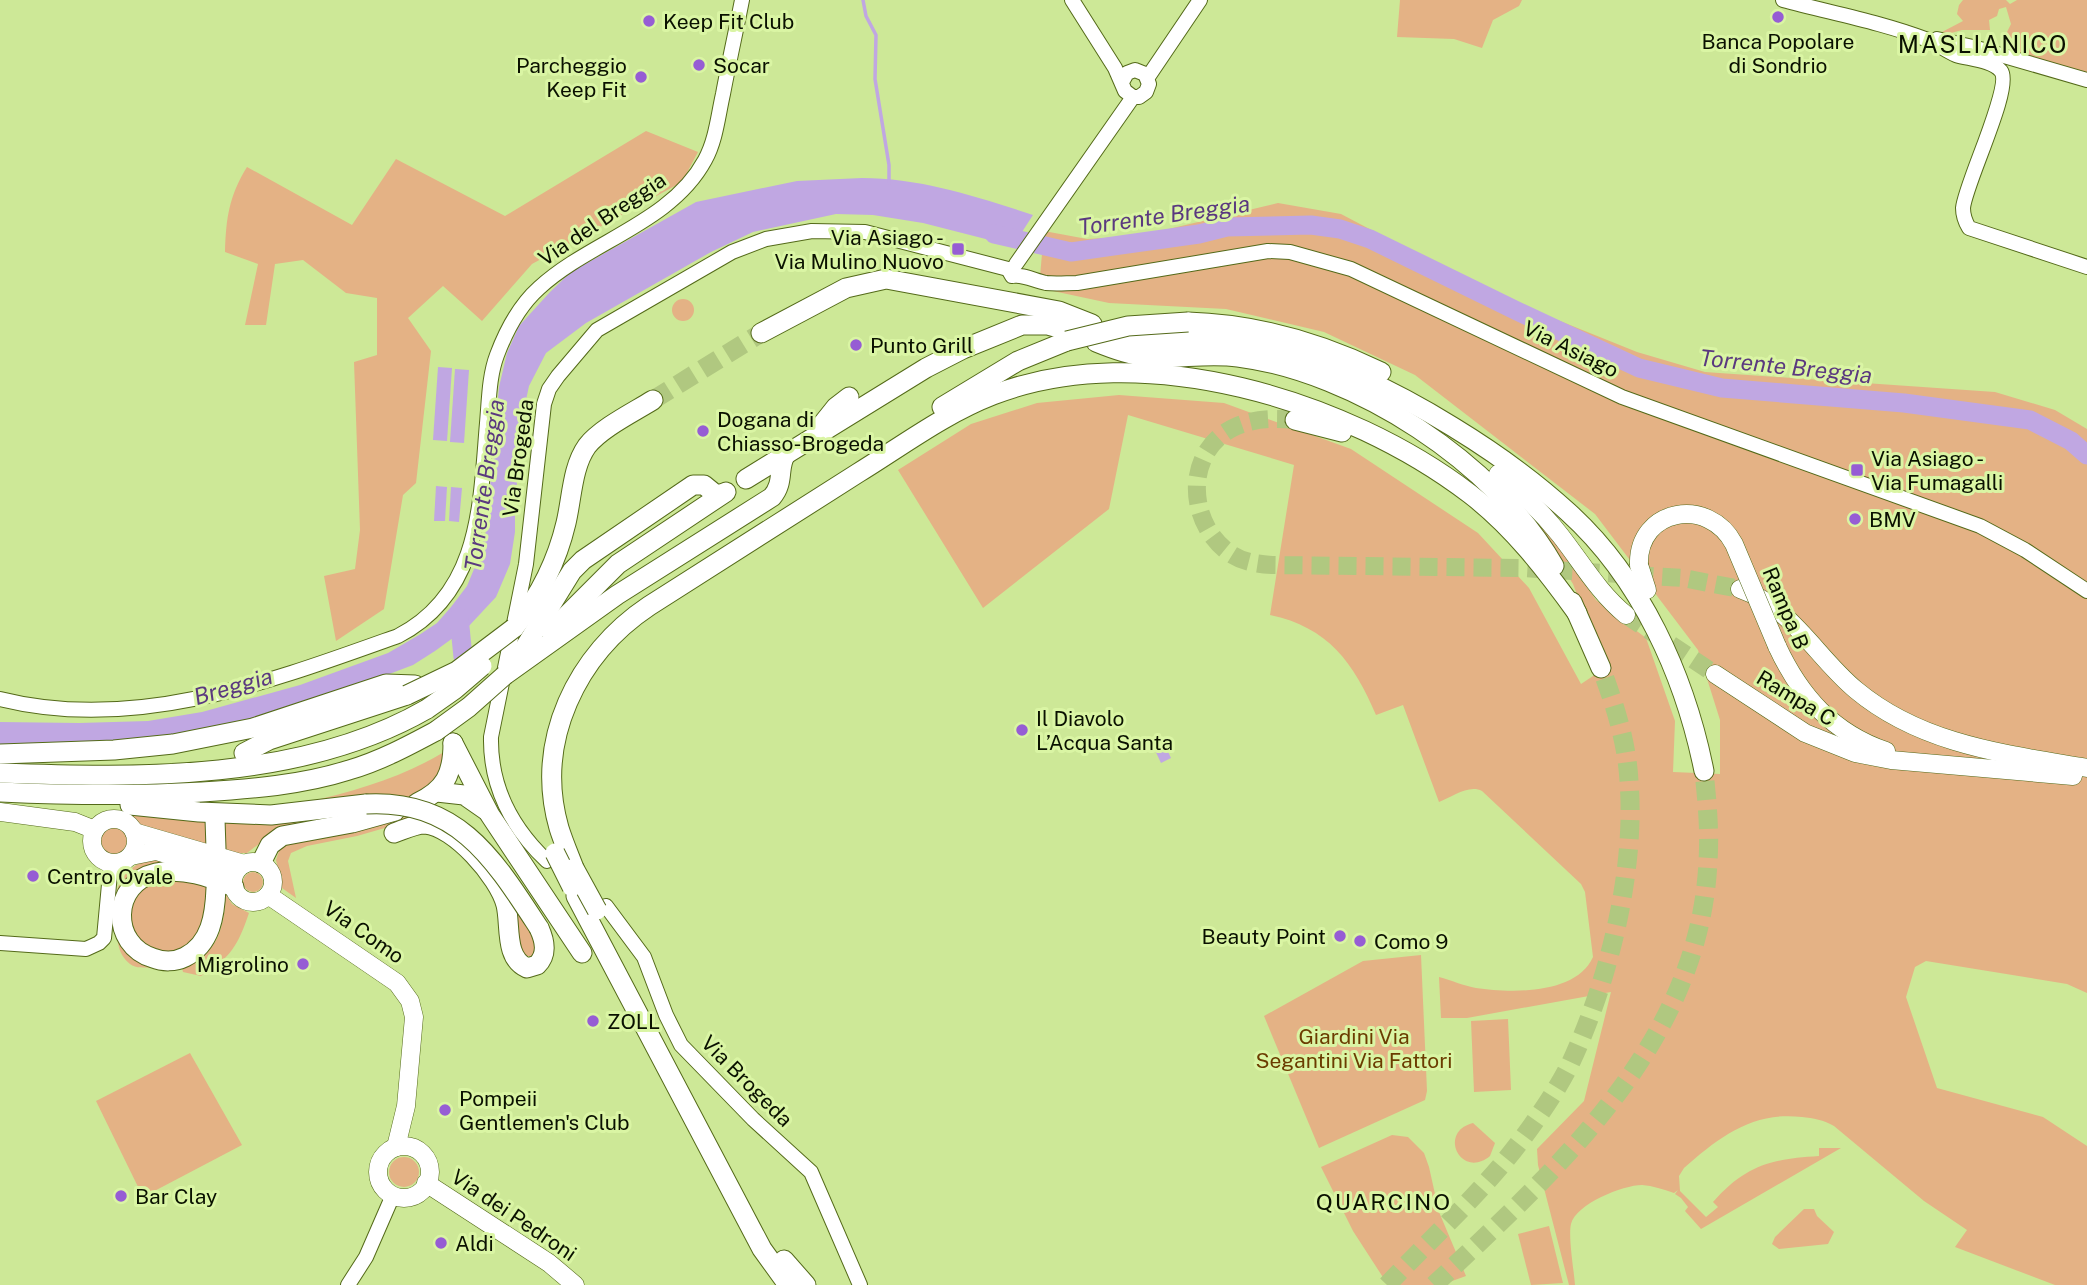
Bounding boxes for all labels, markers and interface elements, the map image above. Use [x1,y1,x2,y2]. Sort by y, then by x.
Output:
place label: Keep Fit Club [663,9,794,34]
marker: Banca Popolare di Sondrio [1770,9,1786,25]
marker: Keep Fit Club [641,13,657,29]
place label: Banca Popolare di Sondrio [1701,29,1855,78]
district label: MASLIANICO [1898,30,2068,58]
place label: Parcheggio Keep Fit [516,53,627,102]
place label: Socar [713,53,770,78]
marker: Socar [691,57,707,73]
marker: Parcheggio Keep Fit [633,69,649,85]
street label: Via del Breggia [534,167,670,271]
water label: Torrente Breggia [1076,190,1252,240]
place label: Via Asiago - Via Mulino Nuovo [775,225,944,274]
marker: Via Asiago - Via Mulino Nuovo [950,241,966,257]
street label: Via Asiago [1519,315,1623,383]
place label: Punto Grill [870,333,973,358]
marker: Punto Grill [848,337,864,353]
water label: Torrente Breggia [1699,344,1873,388]
water label: Torrente Breggia [459,397,509,573]
street label: Via Brogeda [497,397,539,519]
place label: Dogana di Chiasso-Brogeda [717,407,884,456]
marker: Dogana di Chiasso-Brogeda [695,423,711,439]
place label: Via Asiago - Via Fumagalli [1871,446,2003,495]
marker: Via Asiago - Via Fumagalli [1849,462,1865,478]
place label: BMV [1869,507,1916,532]
marker: BMV [1847,511,1863,527]
street label: Rampa B [1758,563,1814,653]
water label: Breggia [190,662,276,710]
street label: Rampa C [1752,665,1840,731]
place label: Il Diavolo L’Acqua Santa [1036,706,1173,755]
marker: Il Diavolo L’Acqua Santa [1014,722,1030,738]
place label: Centro Ovale [47,864,173,889]
marker: Centro Ovale [25,868,41,884]
street label: Via Como [319,895,409,969]
place label: Beauty Point [1202,924,1326,949]
marker: Beauty Point [1332,928,1348,944]
place label: Como 9 [1374,929,1448,954]
marker: Como 9 [1352,933,1368,949]
place label: Migrolino [197,952,289,977]
marker: Migrolino [295,956,311,972]
place label: ZOLL [607,1009,660,1034]
marker: ZOLL [585,1013,601,1029]
park label: Giardini Via Segantini Via Fattori [1255,1024,1453,1073]
street label: Via Brogeda [696,1030,798,1132]
place label: Pompeii Gentlemen's Club [459,1086,630,1135]
marker: Pompeii Gentlemen's Club [437,1102,453,1118]
street label: Via dei Pedroni [447,1164,581,1266]
place label: Bar Clay [135,1184,217,1209]
marker: Bar Clay [113,1188,129,1204]
district label: QUARCINO [1316,1188,1452,1215]
place label: Aldi [455,1231,494,1256]
marker: Aldi [433,1235,449,1251]

